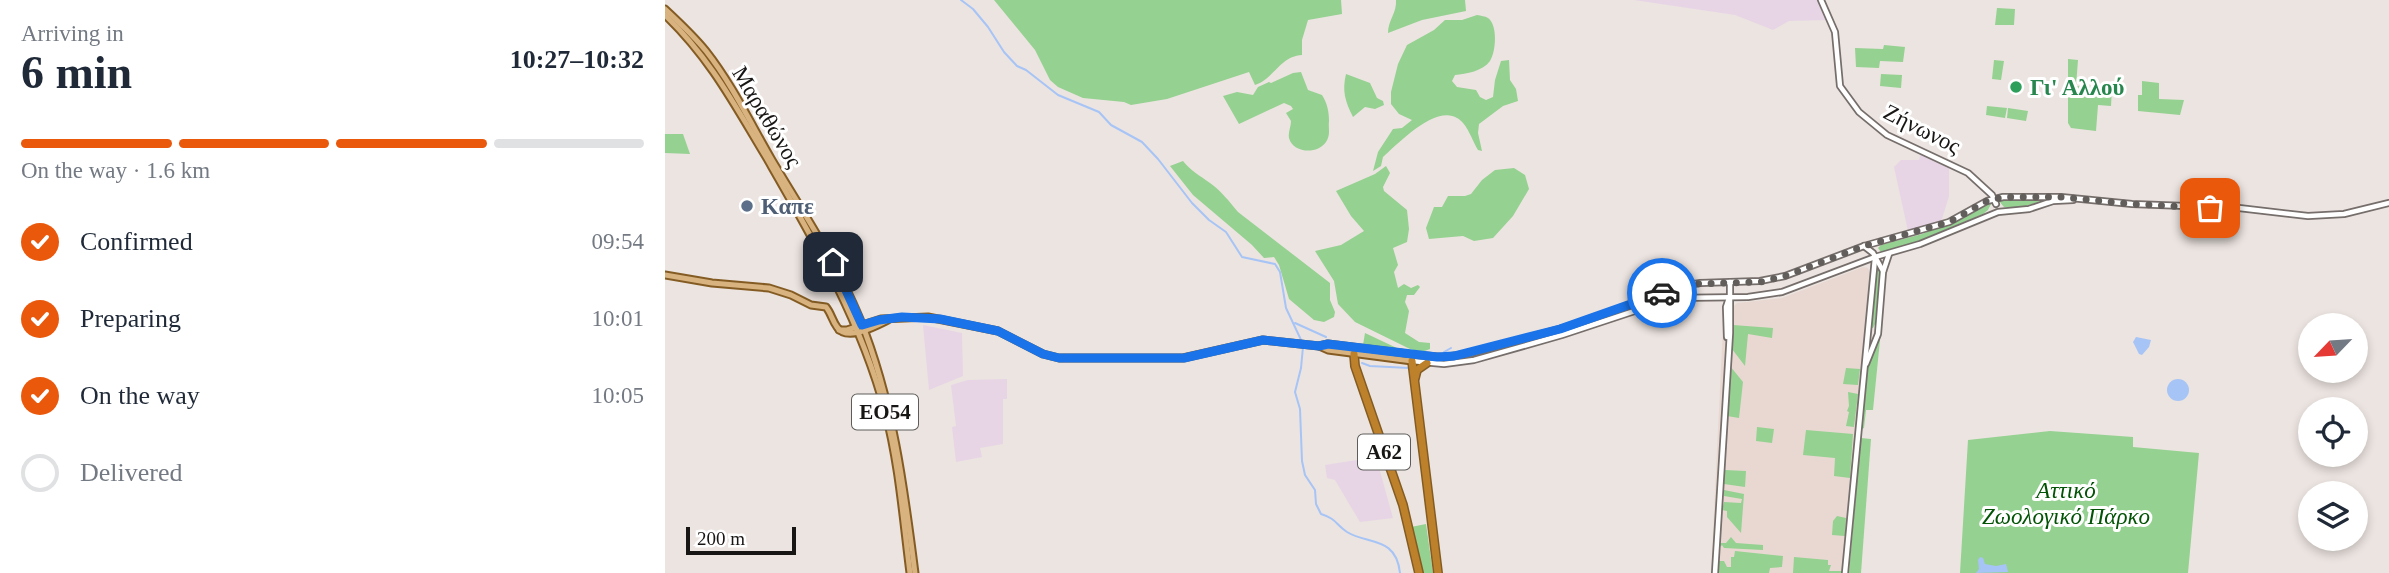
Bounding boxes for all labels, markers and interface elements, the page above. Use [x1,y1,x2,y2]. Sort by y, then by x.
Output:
text: Arriving in [21,21,124,46]
text: 10:27–10:32 [510,45,644,74]
text: 6 min [21,47,132,98]
street label: Μαραθώνος [727,62,807,172]
place label: Γι' Αλλού [2030,75,2125,100]
marker: Γι' Αλλού [2008,79,2024,95]
street label: Ζήνωνος [1880,99,1964,159]
text: On the way · 1.6 km [21,158,210,183]
pin [2180,178,2240,238]
icon: bag [2191,189,2229,227]
place label: Καπε [761,194,814,219]
marker: Καπε [739,198,755,214]
icon: check [21,223,59,261]
text: Confirmed [80,227,193,256]
text: 09:54 [592,229,644,254]
pin [803,232,863,292]
icon: home [814,243,852,281]
courier [1627,258,1697,328]
icon: car [1643,274,1681,312]
icon: check [21,300,59,338]
text: Preparing [80,304,181,333]
text: 10:01 [592,306,644,331]
north arrow [2298,313,2368,383]
map controls [2298,313,2368,551]
icon: check [21,377,59,415]
text: On the way [80,381,200,410]
text: 10:05 [592,383,644,408]
road number: ΕΟ54 [852,394,918,430]
button: locate [2298,397,2368,467]
road number: Α62 [1358,434,1410,470]
text: Delivered [80,458,183,487]
park label: Αττικό Ζωολογικό Πάρκο [1982,478,2150,529]
button: layers [2298,481,2368,551]
scale bar [686,524,796,556]
text: 200 m [697,528,745,549]

